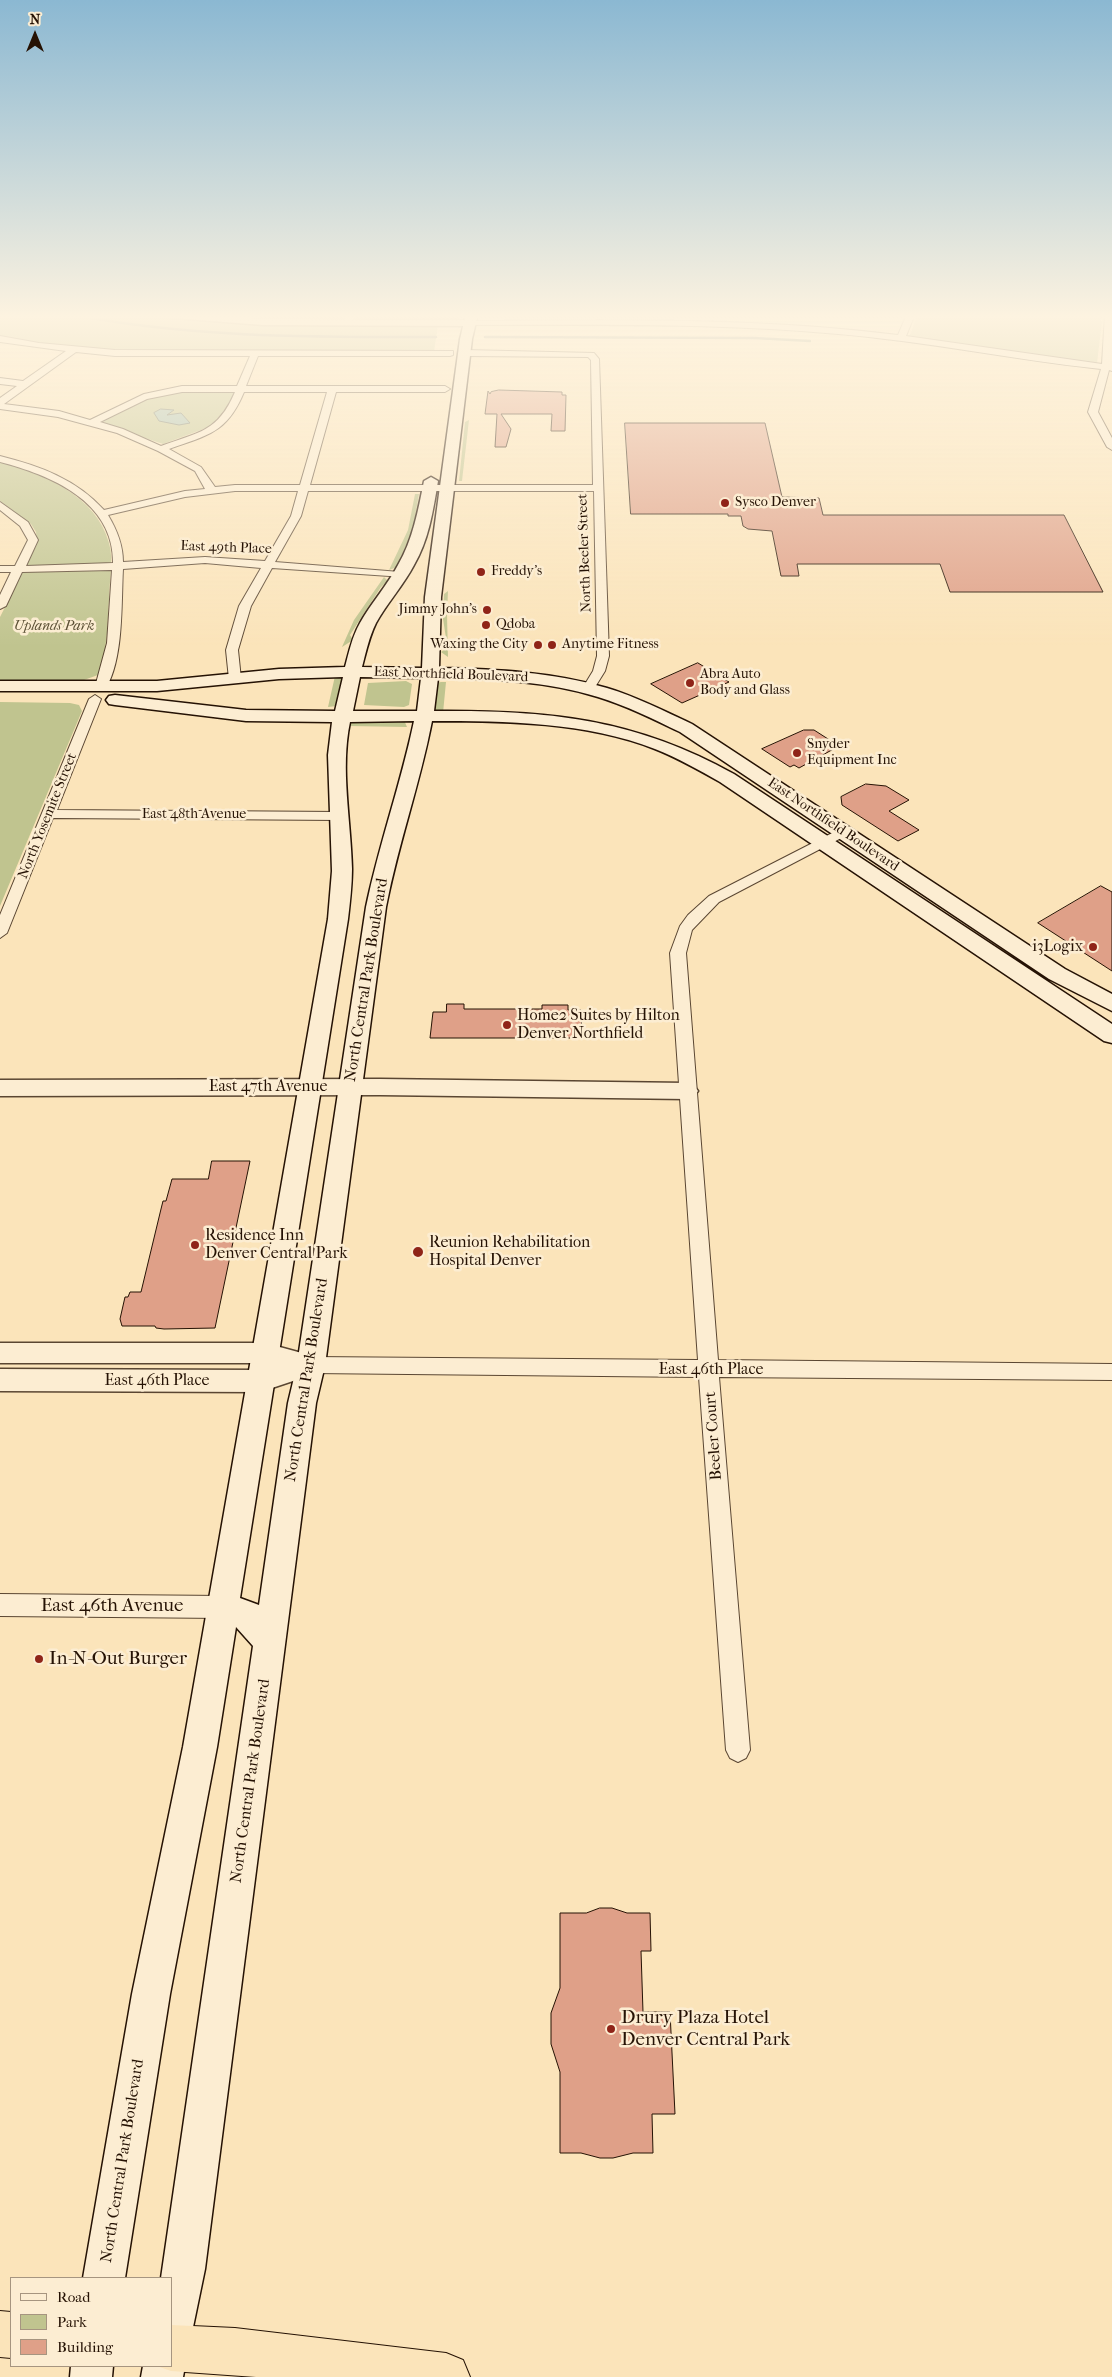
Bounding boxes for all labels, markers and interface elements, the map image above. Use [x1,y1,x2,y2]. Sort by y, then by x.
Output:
north arrow [10,10,60,60]
text: N [30,11,40,28]
street label: North Beeler Street [575,493,595,613]
place label: Sysco Denver [735,495,816,511]
marker: Sysco Denver [719,497,731,509]
street label: East 49th Place [180,538,272,558]
place label: Freddy's [491,564,542,580]
marker: Freddy's [475,566,487,578]
place label: Jimmy John's [399,602,477,618]
marker: Jimmy John's [481,604,493,616]
place label: Qdoba [496,617,535,633]
park label: Uplands Park [14,619,94,635]
marker: Qdoba [480,619,492,631]
place label: Waxing the City [430,637,528,653]
place label: Anytime Fitness [562,637,659,653]
marker: Waxing the City [532,639,544,651]
marker: Anytime Fitness [546,639,558,651]
street label: East Northfield Boulevard [373,664,529,686]
place label: Abra Auto Body and Glass [700,667,790,700]
marker: Abra Auto Body and Glass [684,677,696,689]
place label: Snyder Equipment Inc [807,737,897,770]
marker: Snyder Equipment Inc [791,747,803,759]
street label: North Yosemite Street [15,751,81,881]
street label: East Northfield Boulevard [764,775,902,875]
street label: East 48th Avenue [142,807,246,823]
street label: North Central Park Boulevard [341,877,393,1083]
place label: i3Logix [1032,937,1083,957]
marker: i3Logix [1087,941,1099,953]
place label: Home2 Suites by Hilton Denver Northfield [517,1006,680,1044]
marker: Home2 Suites by Hilton Denver Northfield [501,1019,513,1031]
street label: East 47th Avenue [209,1077,327,1097]
place label: Residence Inn Denver Central Park [205,1226,347,1264]
place label: Reunion Rehabilitation Hospital Denver [429,1233,590,1271]
marker: Residence Inn Denver Central Park [189,1239,201,1251]
marker: Reunion Rehabilitation Hospital Denver [411,1245,425,1259]
street label: North Central Park Boulevard [281,1277,333,1483]
street label: East 46th Place [659,1360,763,1380]
street label: East 46th Place [105,1371,209,1391]
street label: Beeler Court [701,1391,727,1481]
street label: East 46th Avenue [41,1595,183,1617]
place label: In-N-Out Burger [49,1648,187,1670]
marker: In-N-Out Burger [33,1653,45,1665]
street label: North Central Park Boulevard [227,1678,275,1884]
place label: Drury Plaza Hotel Denver Central Park [621,2007,790,2051]
marker: Drury Plaza Hotel Denver Central Park [605,2023,617,2035]
street label: North Central Park Boulevard [97,2058,149,2264]
legend [10,2277,172,2367]
text: Road [57,2288,90,2306]
text: Park [57,2313,87,2331]
text: Building [57,2338,113,2356]

